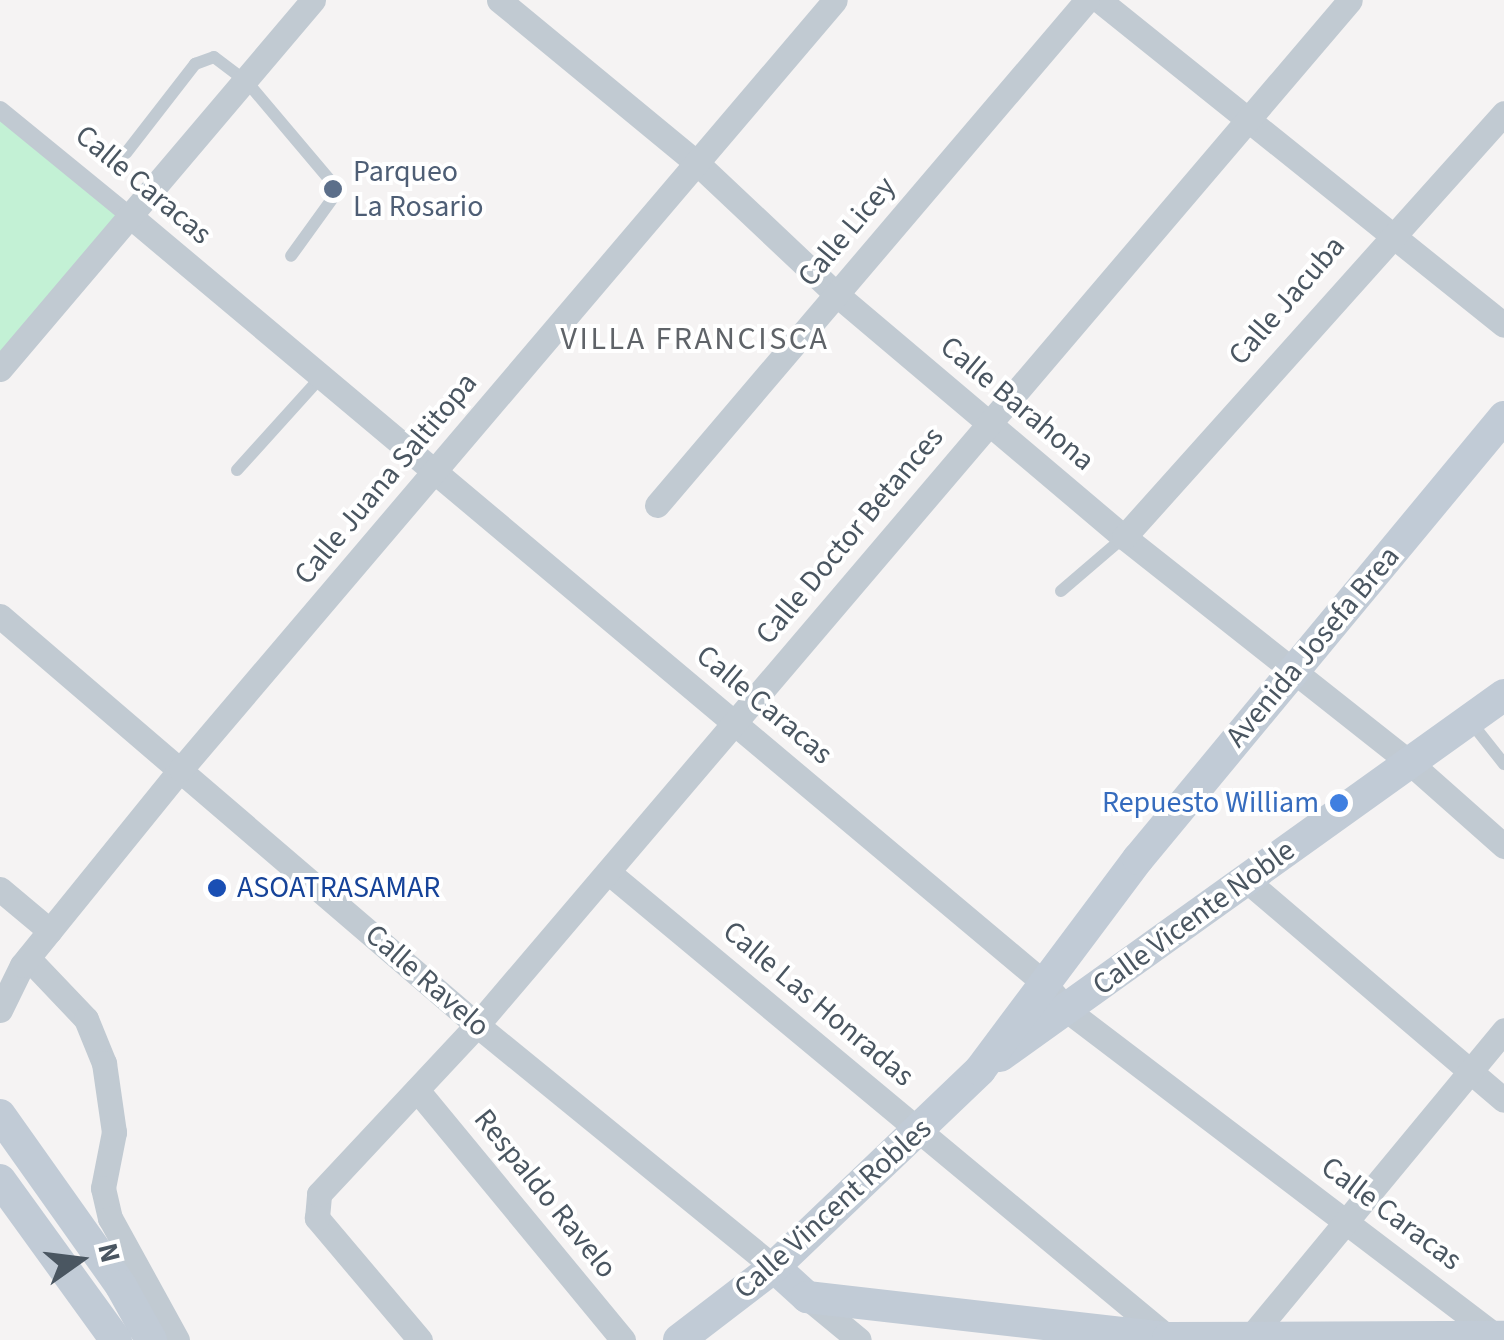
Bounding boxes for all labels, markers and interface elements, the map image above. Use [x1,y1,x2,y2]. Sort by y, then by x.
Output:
street label: Calle Caracas [68,118,218,252]
place label: Parqueo La Rosario [353,154,483,224]
street label: Calle Licey [791,170,903,294]
marker: Parqueo La Rosario [322,178,344,200]
street label: Calle Jacuba [1221,229,1353,373]
district label: VILLA FRANCISCA [561,320,829,358]
street label: Calle Barahona [933,329,1101,479]
street label: Calle Juana Saltitopa [287,366,485,592]
street label: Calle Doctor Betances [749,420,951,652]
street label: Avenida Josefa Brea [1219,539,1407,755]
street label: Calle Caracas [689,638,839,772]
place label: Repuesto William [1102,785,1319,821]
marker: Repuesto William [1328,792,1350,814]
street label: Calle Vicente Noble [1086,833,1302,1003]
place label: ASOATRASAMAR [237,870,440,906]
marker: ASOATRASAMAR [206,877,228,899]
street label: Calle Las Honradas [715,914,921,1094]
street label: Calle Ravelo [357,917,497,1045]
street label: Respaldo Ravelo [466,1102,624,1286]
street label: Calle Vincent Robles [727,1111,939,1307]
street label: Calle Caracas [1314,1150,1468,1278]
north arrow [30,1210,130,1310]
text: N [87,1239,131,1267]

